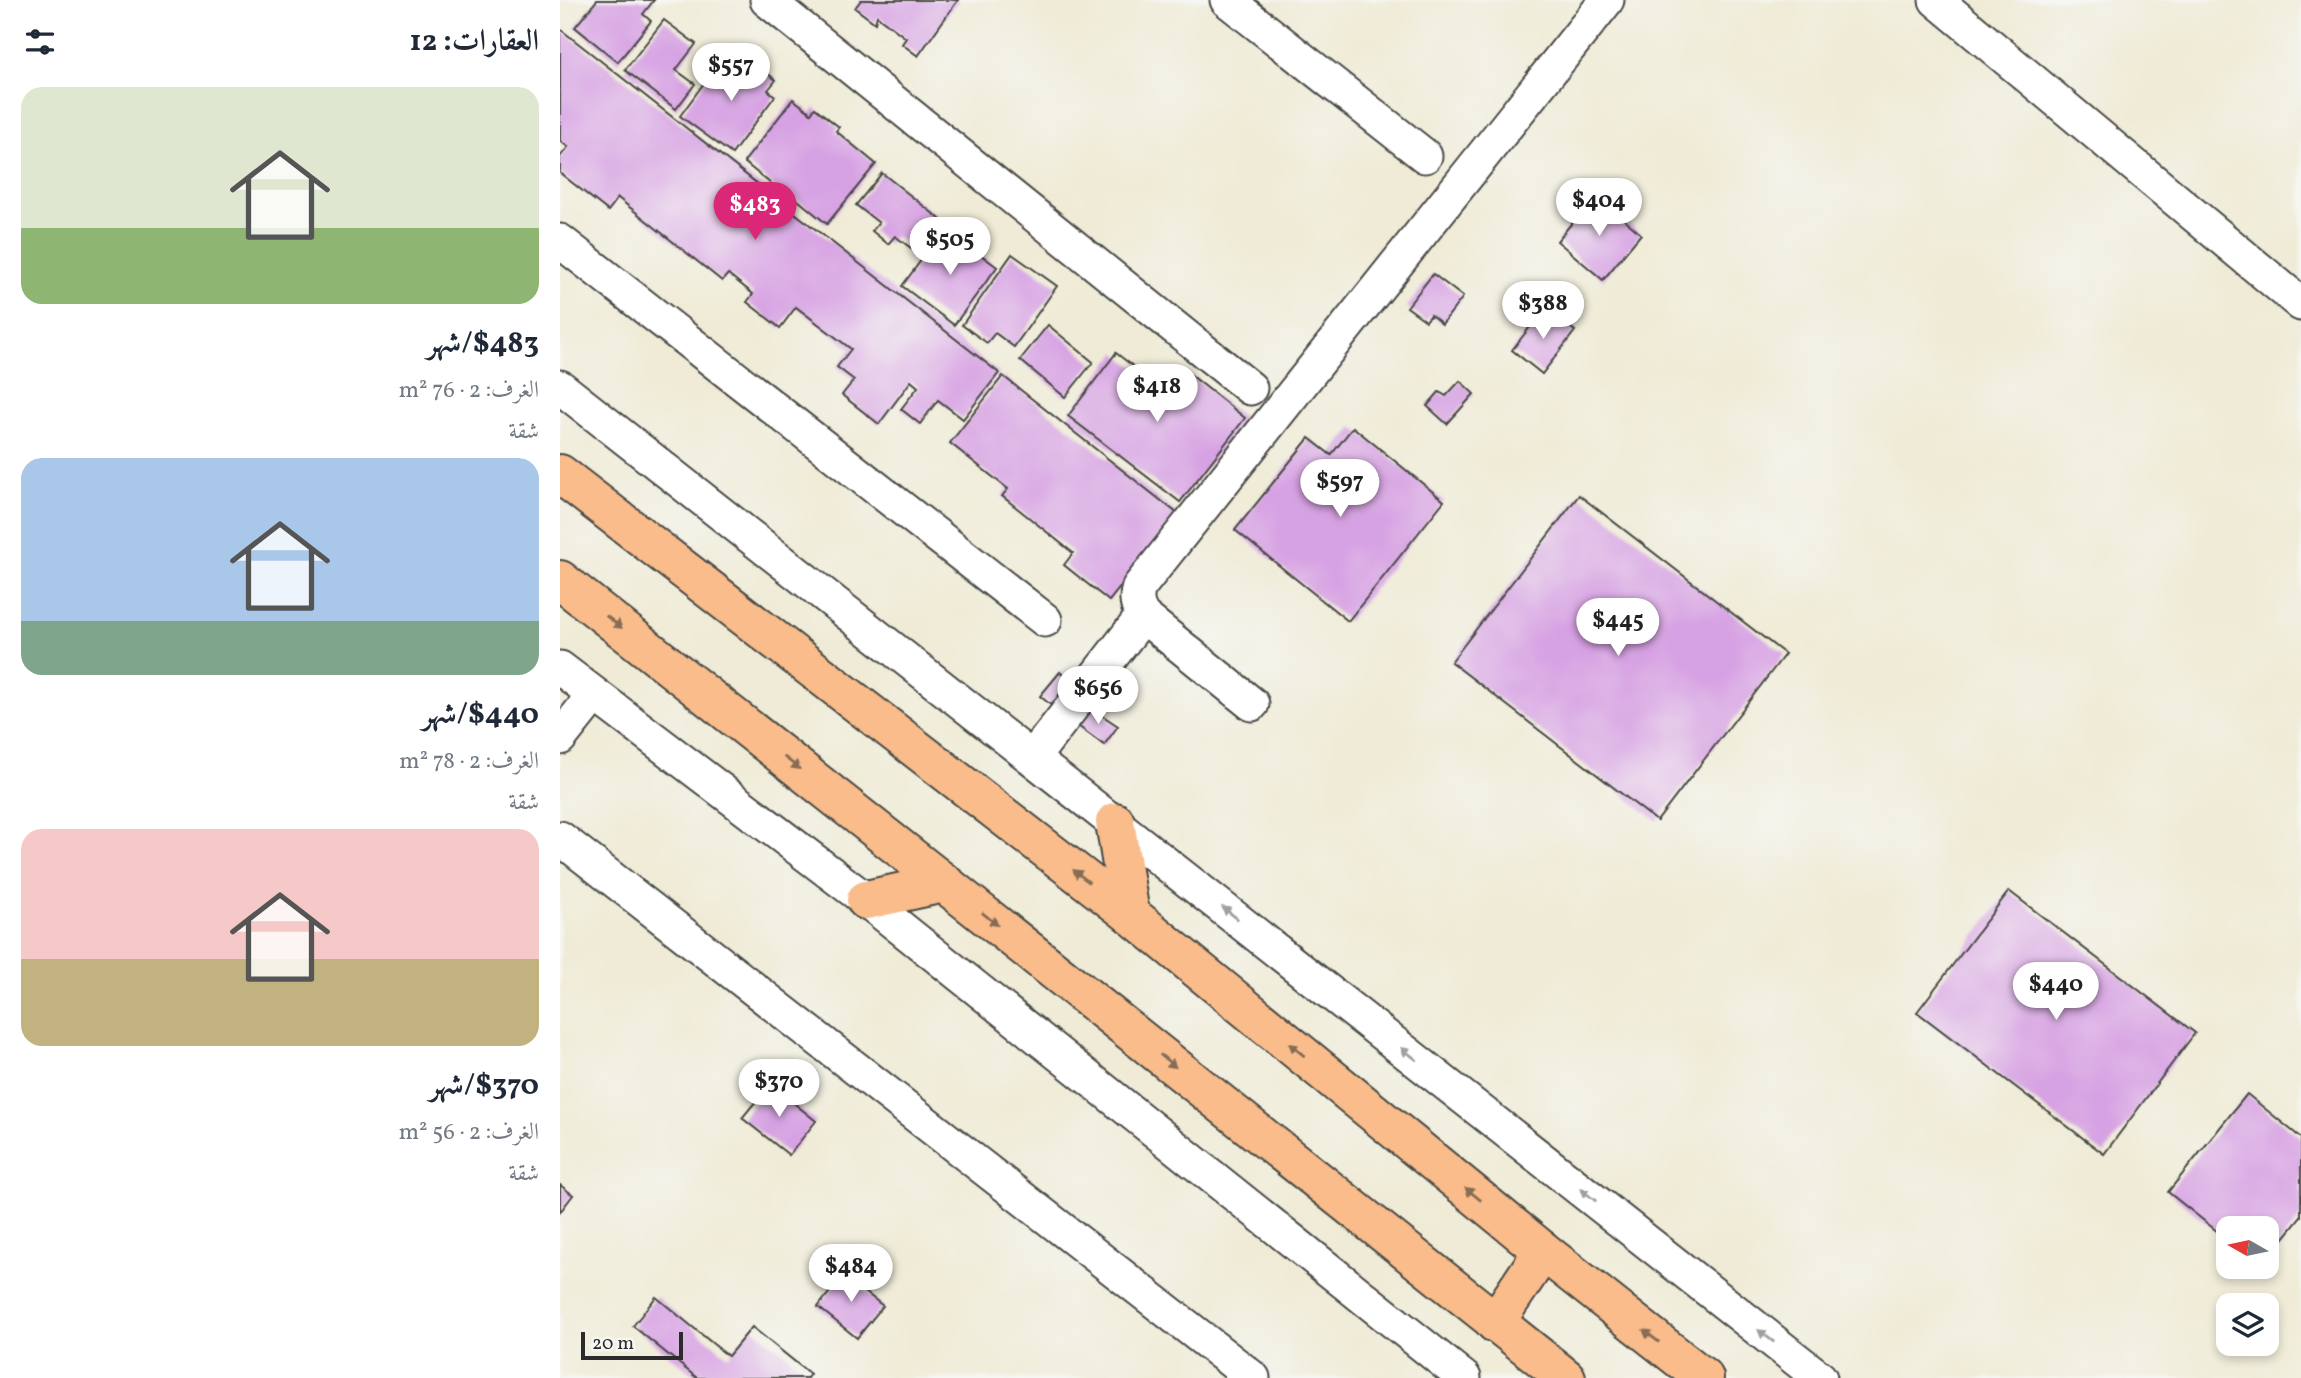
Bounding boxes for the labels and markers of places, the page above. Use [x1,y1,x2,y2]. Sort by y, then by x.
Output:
pin: $557 [690,43,772,103]
pin: $404 [1558,178,1640,238]
pin: $483 [714,182,796,242]
pin: $505 [909,218,991,277]
pin: $388 [1502,282,1584,341]
pin: $418 [1116,364,1198,424]
pin: $597 [1299,460,1381,519]
pin: $445 [1577,598,1659,658]
pin: $656 [1057,666,1139,726]
pin: $440 [2015,962,2097,1022]
pin: $370 [738,1060,820,1119]
pin: $484 [810,1244,892,1304]

